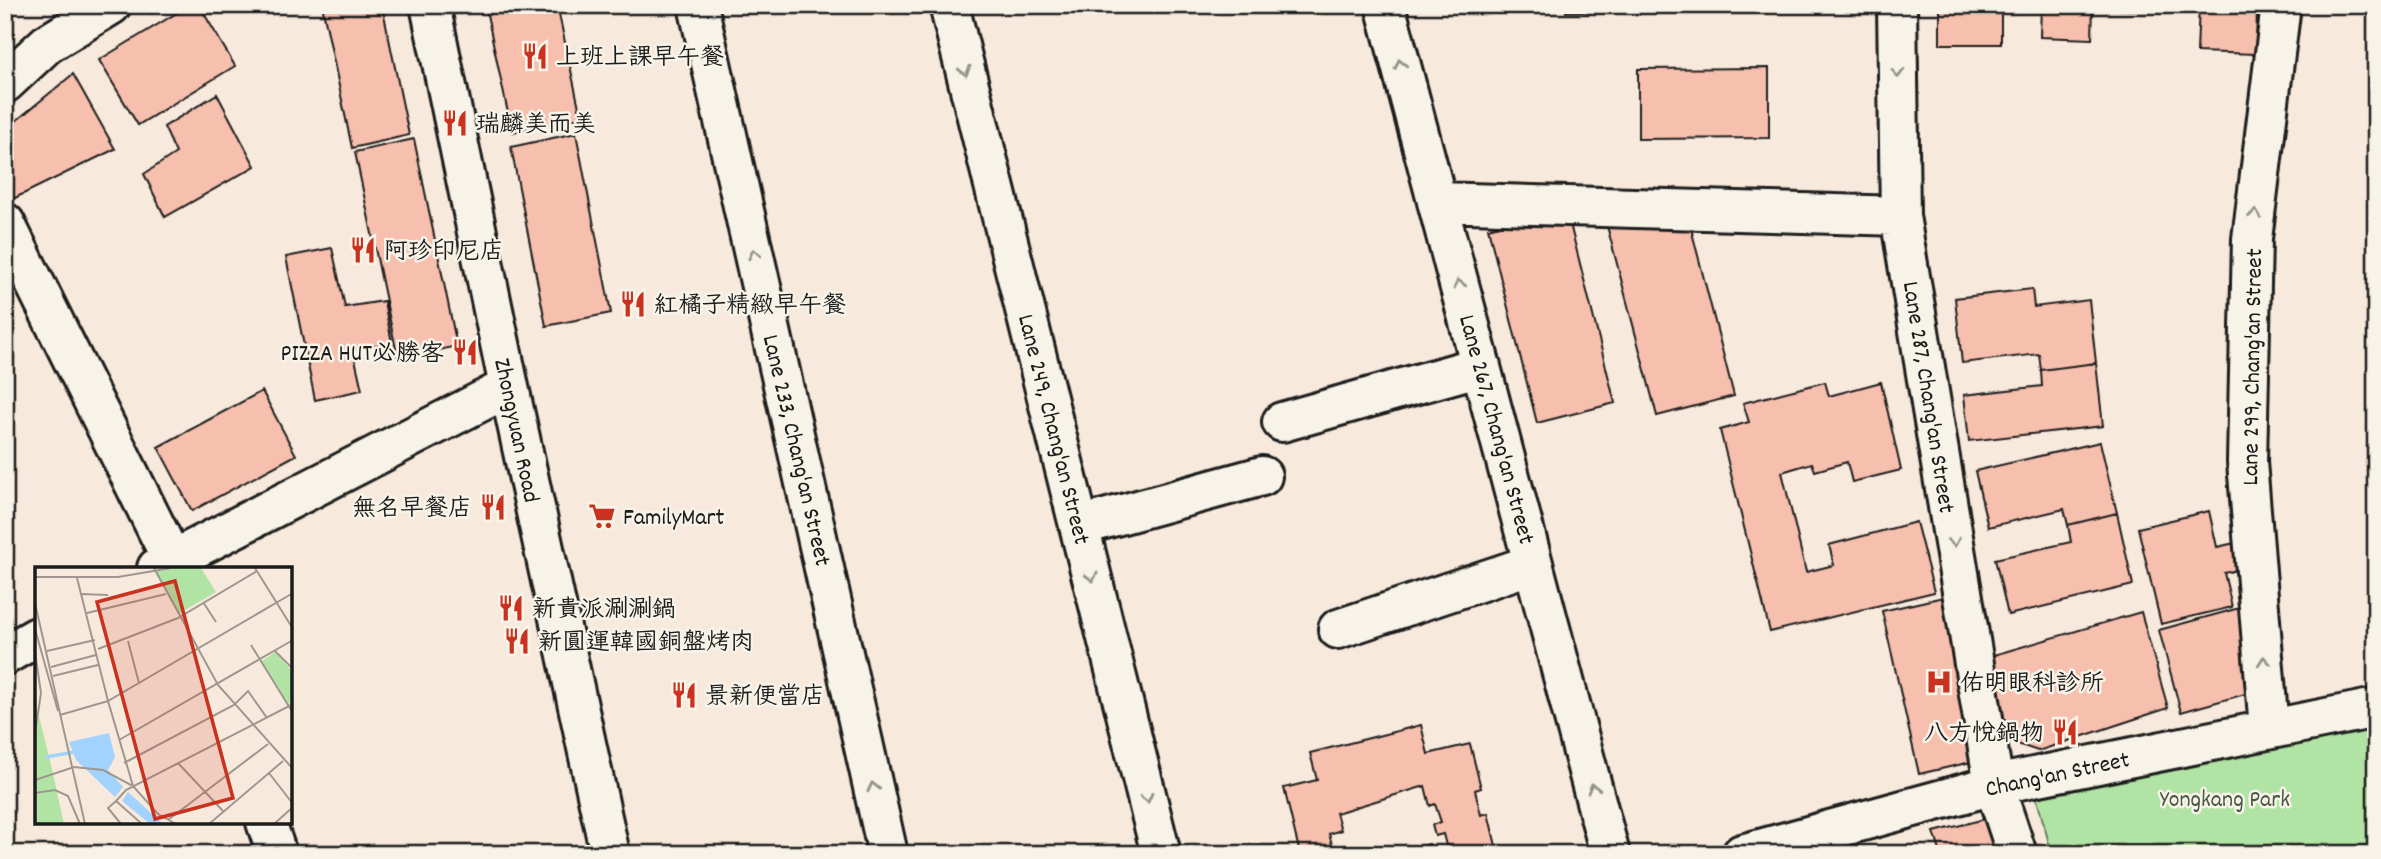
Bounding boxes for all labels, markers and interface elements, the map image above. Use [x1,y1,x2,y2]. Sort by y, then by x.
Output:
restaurant icon: 上班上課早午餐 [520,41,550,71]
place label: 上班上課早午餐 [556,42,724,76]
one-way arrow [1394,58,1408,70]
one-way arrow [957,65,971,77]
one-way arrow [1890,69,1906,79]
restaurant icon: 瑞麟美而美 [440,108,470,138]
place label: 瑞麟美而美 [476,109,596,143]
one-way arrow [2247,208,2262,220]
restaurant icon: 阿珍印尼店 [348,235,378,265]
place label: 阿珍印尼店 [384,236,504,270]
one-way arrow [748,248,762,260]
street label: Lane 299, Chang'an Street [2235,248,2273,486]
one-way arrow [1453,278,1467,290]
street label: Lane 287, Chang'an Street [1892,279,1962,516]
restaurant icon: 紅橘子精緻早午餐 [618,289,648,319]
place label: 紅橘子精緻早午餐 [654,290,846,324]
street label: Lane 249, Chang'an Street [1007,311,1097,549]
street label: Lane 267, Chang'an Street [1448,311,1542,548]
street label: Lane 233, Chang'an Street [752,332,838,570]
restaurant icon: PIZZA HUT必勝客 [450,337,480,367]
place label: PIZZA HUT必勝客 [280,338,444,372]
street label: Zhongyuan Road [483,355,547,506]
restaurant icon: 無名早餐店 [478,492,508,522]
place label: 無名早餐店 [352,493,472,527]
supermarket icon: FamilyMart [587,501,617,531]
place label: FamilyMart [623,502,724,536]
one-way arrow [1946,536,1961,548]
inset map [35,567,292,824]
one-way arrow [1084,571,1098,583]
restaurant icon: 新貴派涮涮鍋 [496,593,526,623]
place label: 新貴派涮涮鍋 [532,594,676,628]
restaurant icon: 新圓運韓國銅盤烤肉 [502,626,532,656]
place label: 新圓運韓國銅盤烤肉 [538,627,754,661]
one-way arrow [2257,655,2272,666]
hospital icon: 佑明眼科診所 [1924,667,1954,697]
place label: 佑明眼科診所 [1960,668,2104,702]
restaurant icon: 景新便當店 [669,680,699,710]
place label: 景新便當店 [705,681,825,715]
restaurant icon: 八方悅鍋物 [2050,717,2080,747]
place label: 八方悅鍋物 [1924,718,2044,752]
street label: Chang'an Street [1982,744,2133,808]
one-way arrow [867,781,882,793]
one-way arrow [1587,782,1601,794]
park label: Yongkang Park [2160,784,2290,818]
one-way arrow [1139,792,1153,804]

